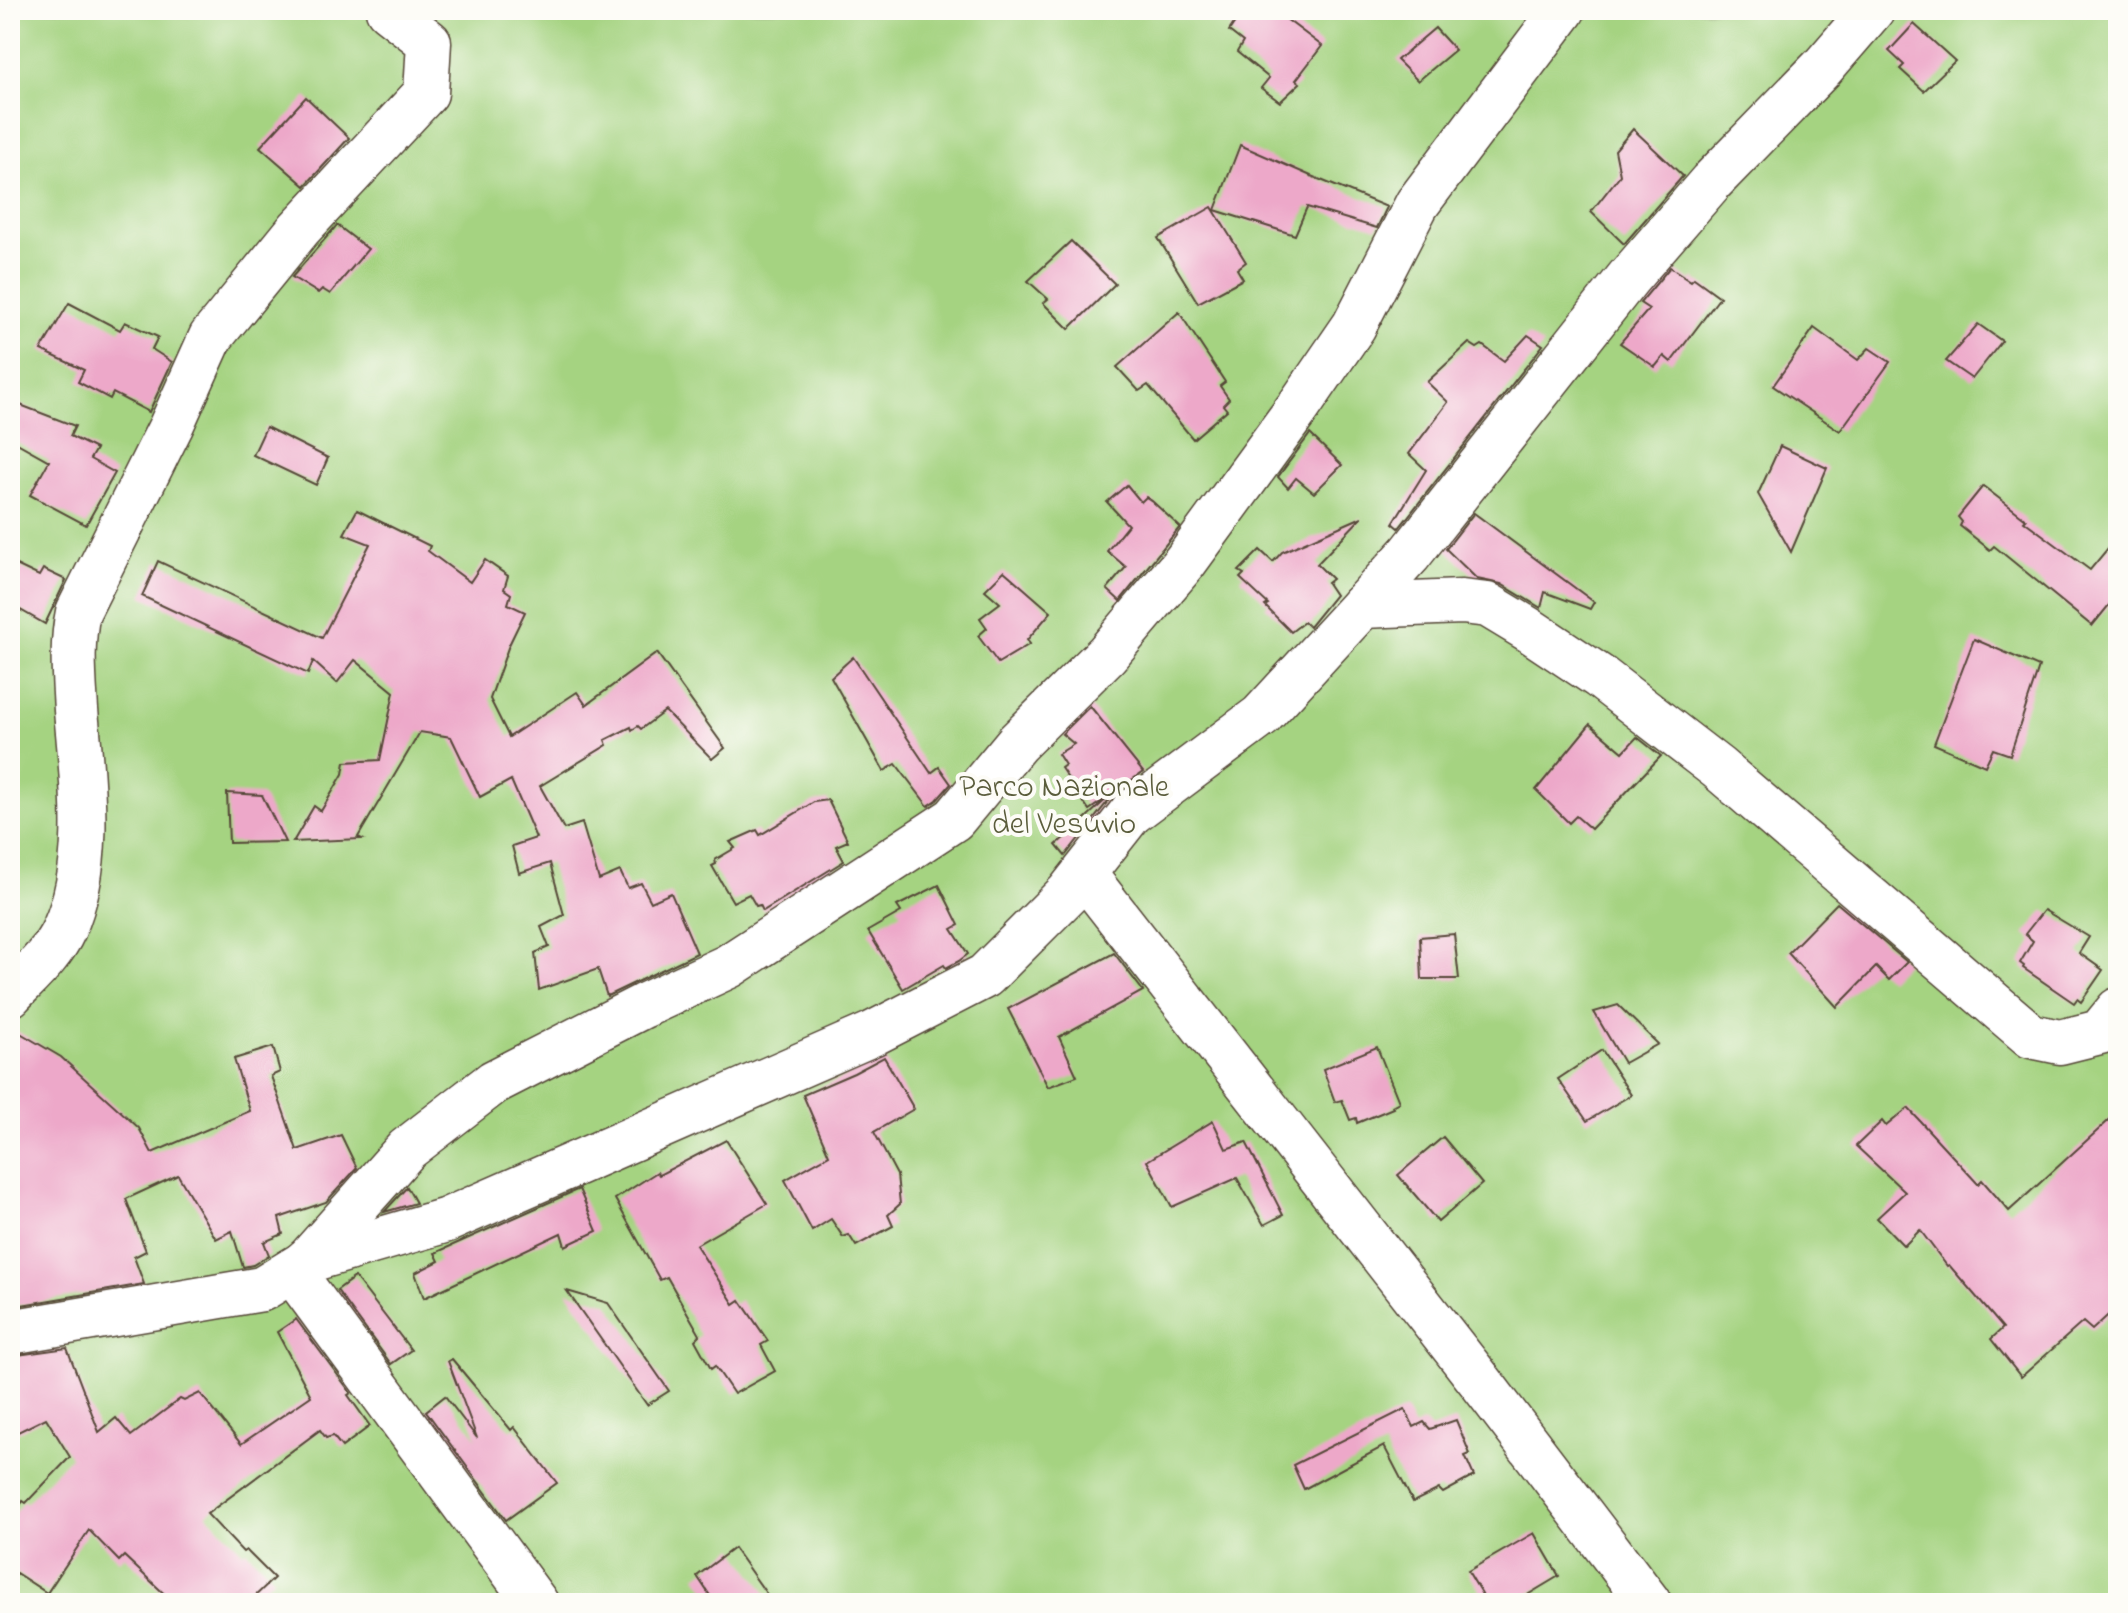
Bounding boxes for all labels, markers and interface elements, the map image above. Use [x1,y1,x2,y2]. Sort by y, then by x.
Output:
park label: Parco Nazionale del Vesuvio [959,765,1170,849]

